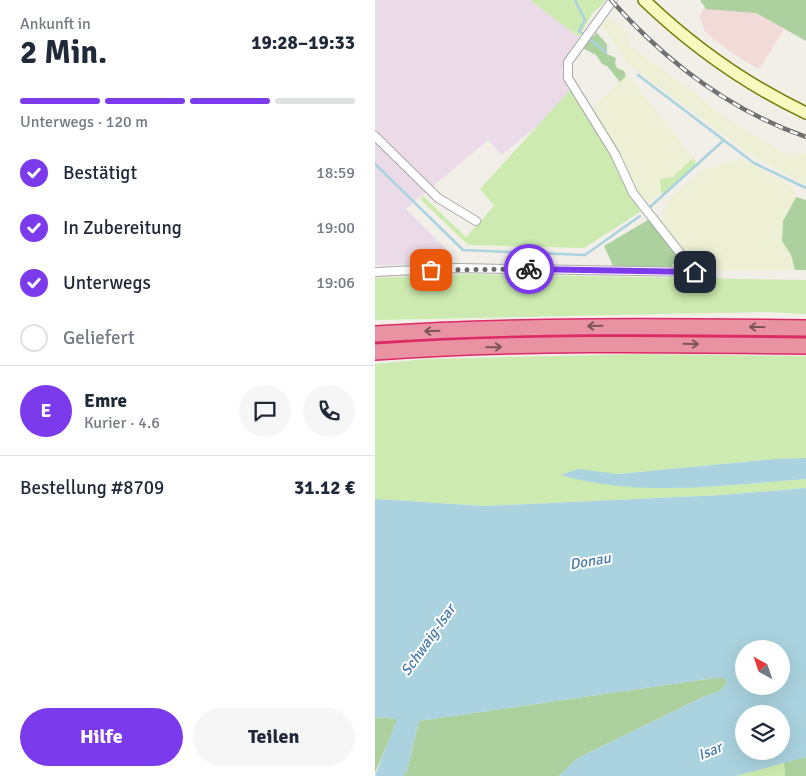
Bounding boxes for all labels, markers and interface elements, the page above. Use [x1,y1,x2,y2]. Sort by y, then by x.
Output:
text: Ankunft in [20,14,91,34]
text: 19:28–19:33 [251,31,355,55]
text: 2 Min. [20,33,107,72]
text: Unterwegs · 120 m [20,112,148,132]
icon: check [20,159,48,187]
text: Bestätigt [63,161,137,185]
text: 18:59 [316,163,355,183]
icon: check [20,214,48,242]
text: In Zubereitung [63,216,182,240]
text: 19:00 [316,218,355,238]
courier [504,244,554,294]
pin [410,249,452,291]
pin [674,251,716,293]
icon: bike [515,255,543,283]
icon: bag [417,256,445,284]
icon: home [681,258,709,286]
icon: check [20,269,48,297]
text: Unterwegs [63,271,151,295]
text: 19:06 [316,273,355,293]
one-way arrow [587,321,604,331]
one-way arrow [750,323,766,332]
text: Geliefert [63,326,135,350]
one-way arrow [425,326,441,335]
one-way arrow [682,339,698,349]
one-way arrow [485,342,501,351]
button: chat [239,385,291,437]
button: phone [303,385,355,437]
text: Emre [84,389,127,413]
text: E [41,399,51,423]
text: Kurier · 4.6 [84,413,160,433]
text: Bestellung #8709 [20,476,164,500]
text: 31.12 € [294,476,355,500]
water label: Donau [568,548,613,573]
water label: Schwaig-Isar [397,599,461,679]
north arrow [735,640,790,695]
map controls [735,640,790,760]
button: layers [735,705,790,760]
button: Hilfe [20,708,183,766]
button: Teilen [193,708,355,766]
water label: Isar [695,737,727,764]

